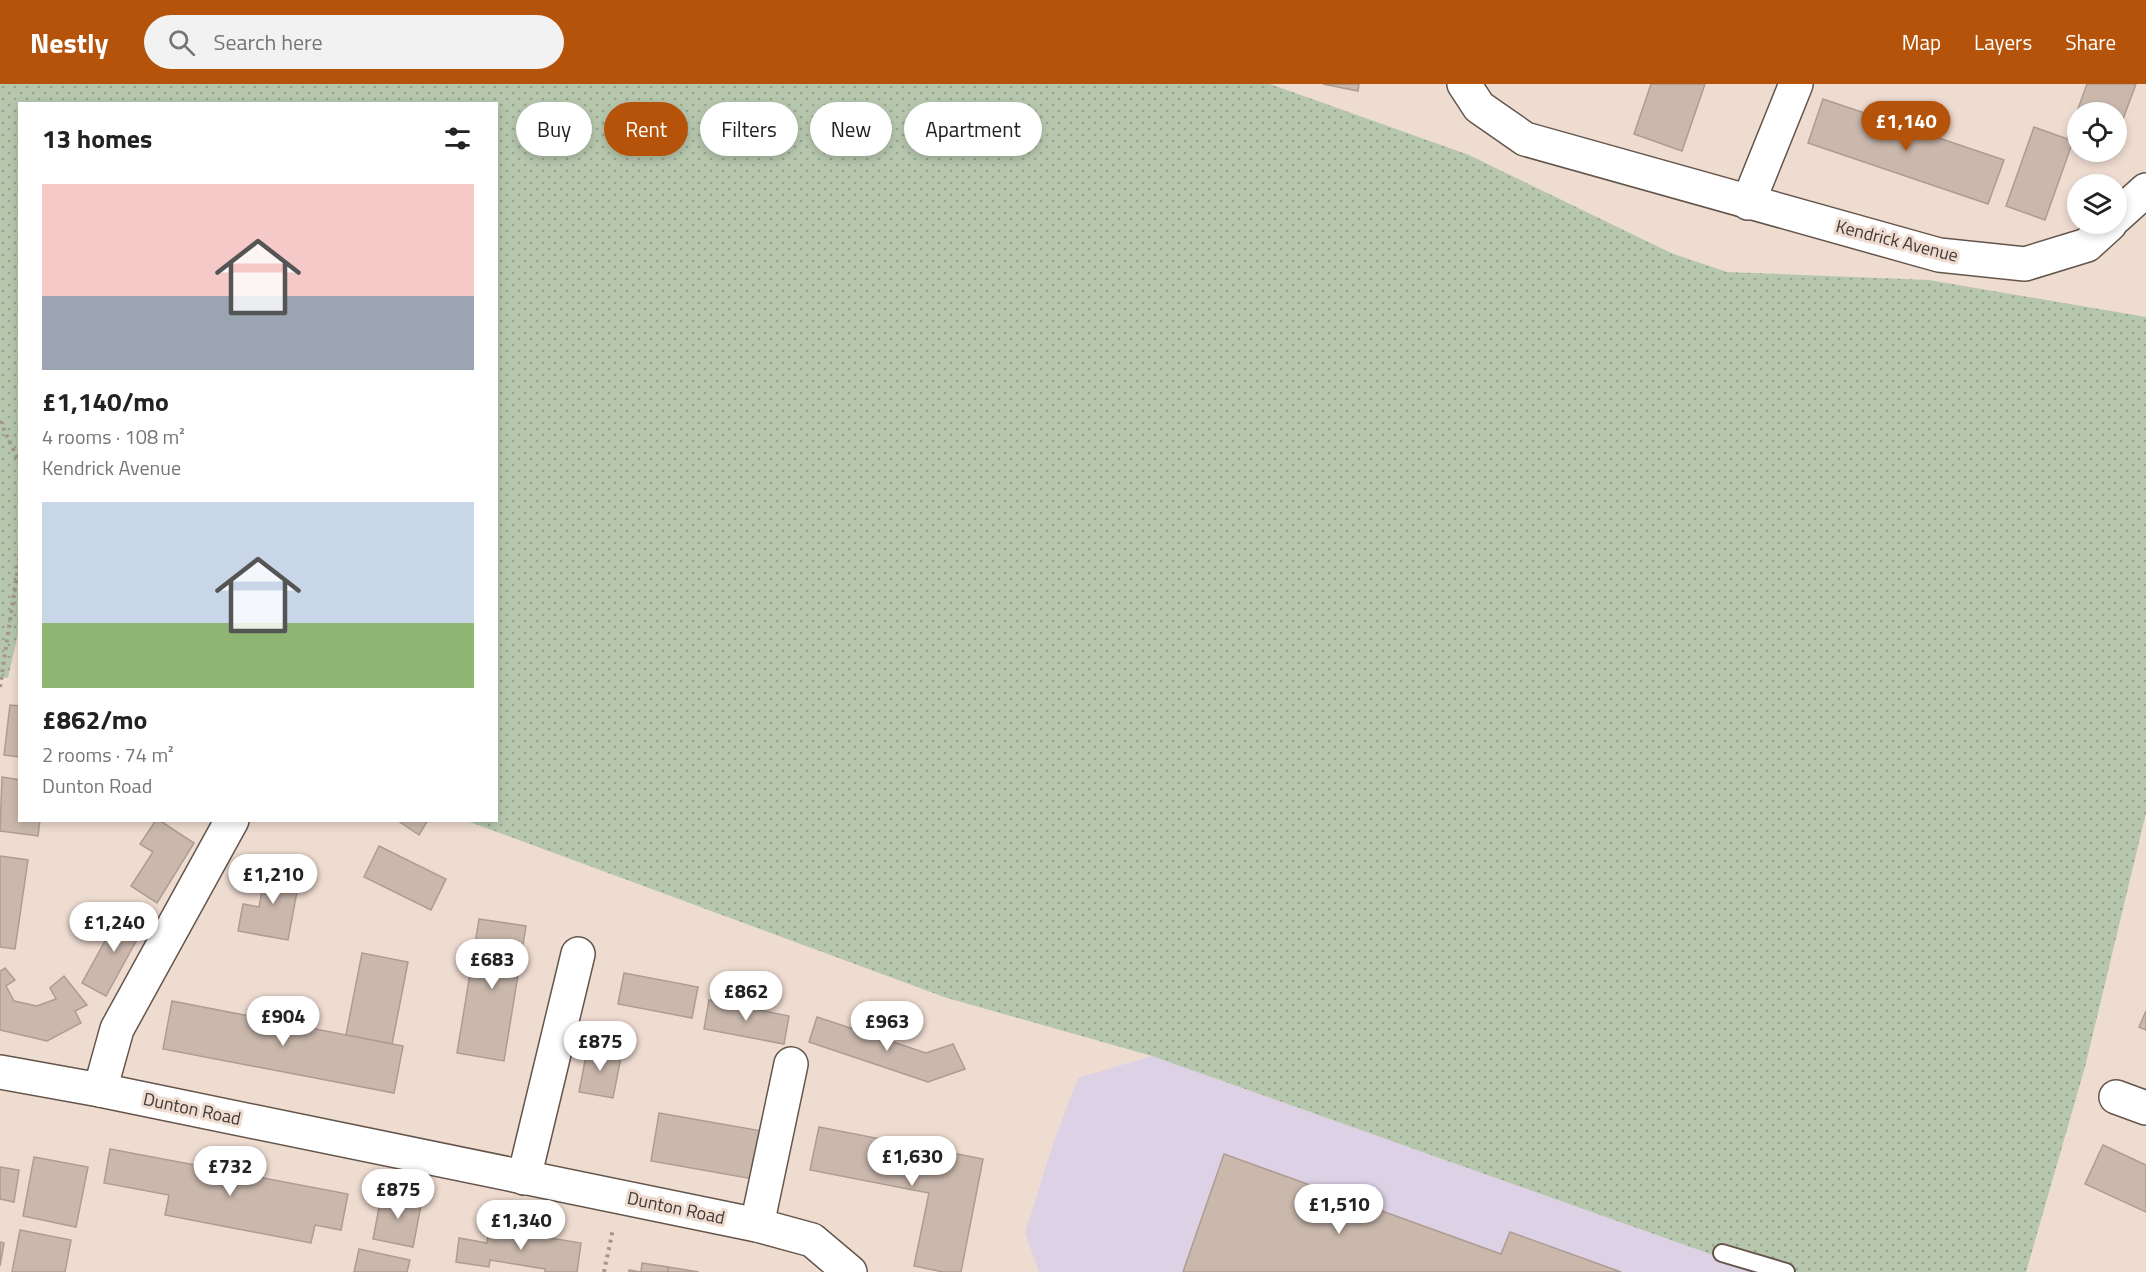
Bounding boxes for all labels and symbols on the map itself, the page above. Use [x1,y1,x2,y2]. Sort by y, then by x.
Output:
pin: £1,140 [1857,101,1955,152]
street label: Kendrick Avenue [1833,212,1961,269]
pin: £1,210 [224,854,322,905]
pin: £1,240 [65,902,163,953]
pin: £683 [456,939,528,990]
pin: £862 [710,971,782,1022]
pin: £904 [247,996,319,1047]
pin: £963 [851,1001,923,1052]
pin: £875 [564,1021,636,1072]
street label: Dunton Road [141,1085,243,1132]
pin: £1,630 [863,1136,961,1187]
pin: £732 [194,1146,266,1197]
pin: £875 [362,1169,434,1220]
street label: Dunton Road [625,1184,727,1231]
pin: £1,510 [1290,1184,1388,1235]
pin: £1,340 [472,1200,570,1251]

